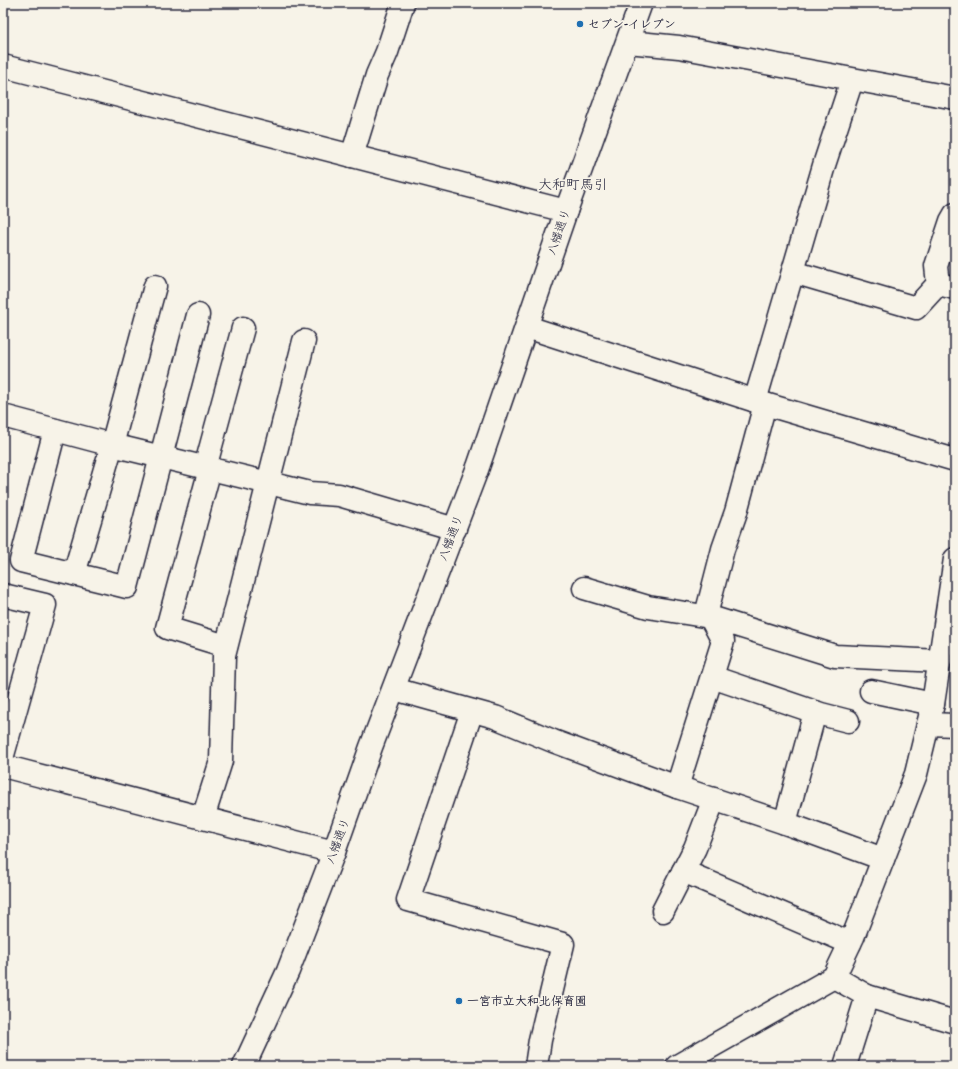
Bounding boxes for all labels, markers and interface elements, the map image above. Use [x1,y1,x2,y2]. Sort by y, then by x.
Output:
place label: セブン-イレブン [588,16,676,33]
marker: セブン-イレブン [575,19,585,29]
district label: 大和町馬引 [538,175,608,195]
street label: 八幡通り [543,207,575,257]
street label: 八幡通り [434,513,468,563]
street label: 八幡通り [322,816,354,866]
place label: 一宮市立大和北保育園 [467,993,587,1010]
marker: 一宮市立大和北保育園 [454,996,464,1006]

